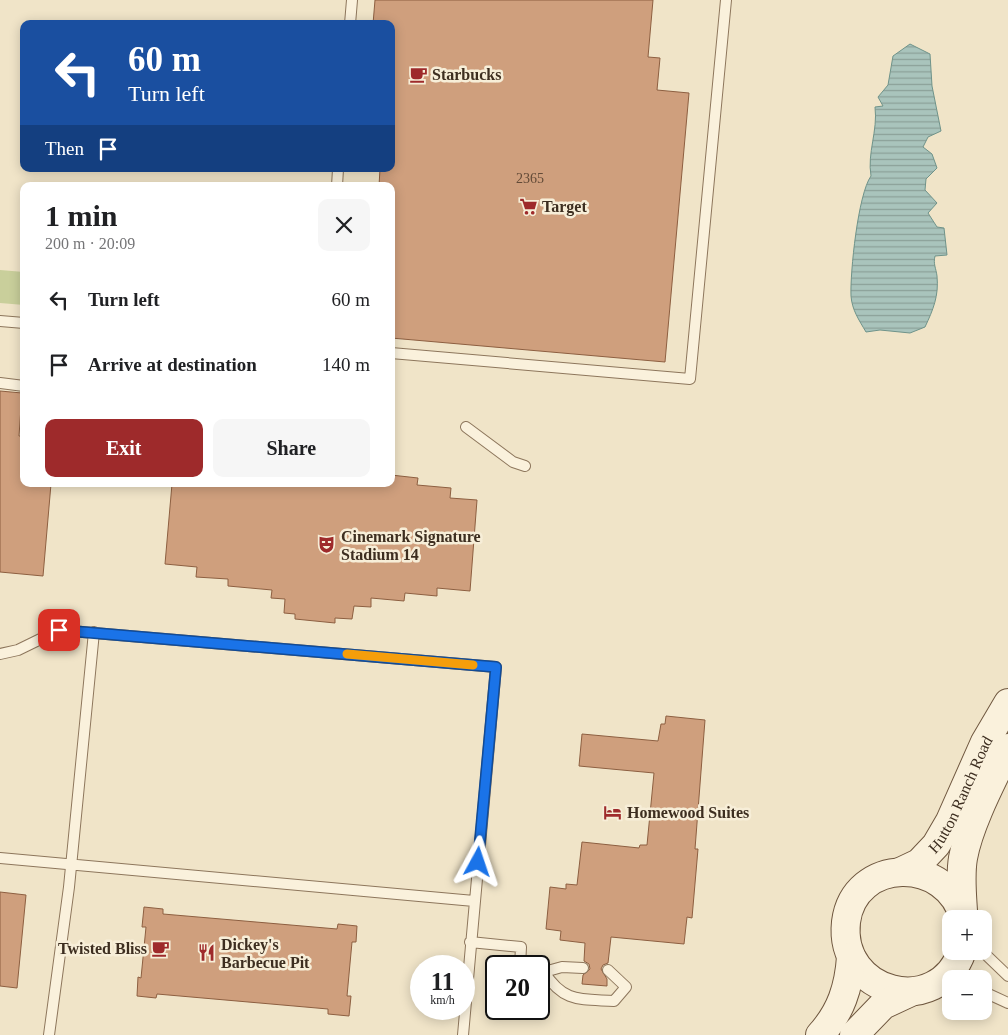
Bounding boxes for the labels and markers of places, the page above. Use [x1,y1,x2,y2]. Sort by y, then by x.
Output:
cafe icon: Starbucks [408,64,428,84]
place label: Starbucks [432,66,501,83]
supermarket icon: Target [518,196,538,216]
place label: Target [542,198,587,216]
place label: Cinemark Signature Stadium 14 [341,528,481,563]
theatre icon: Cinemark Signature Stadium 14 [317,535,337,555]
pin [38,609,80,651]
hotel icon: Homewood Suites [603,802,623,822]
place label: Homewood Suites [627,804,749,821]
place label: Dickey's Barbecue Pit [221,936,310,971]
cafe icon: Twisted Bliss [151,938,171,958]
place label: Twisted Bliss [58,940,147,957]
restaurant icon: Dickey's Barbecue Pit [197,943,217,963]

